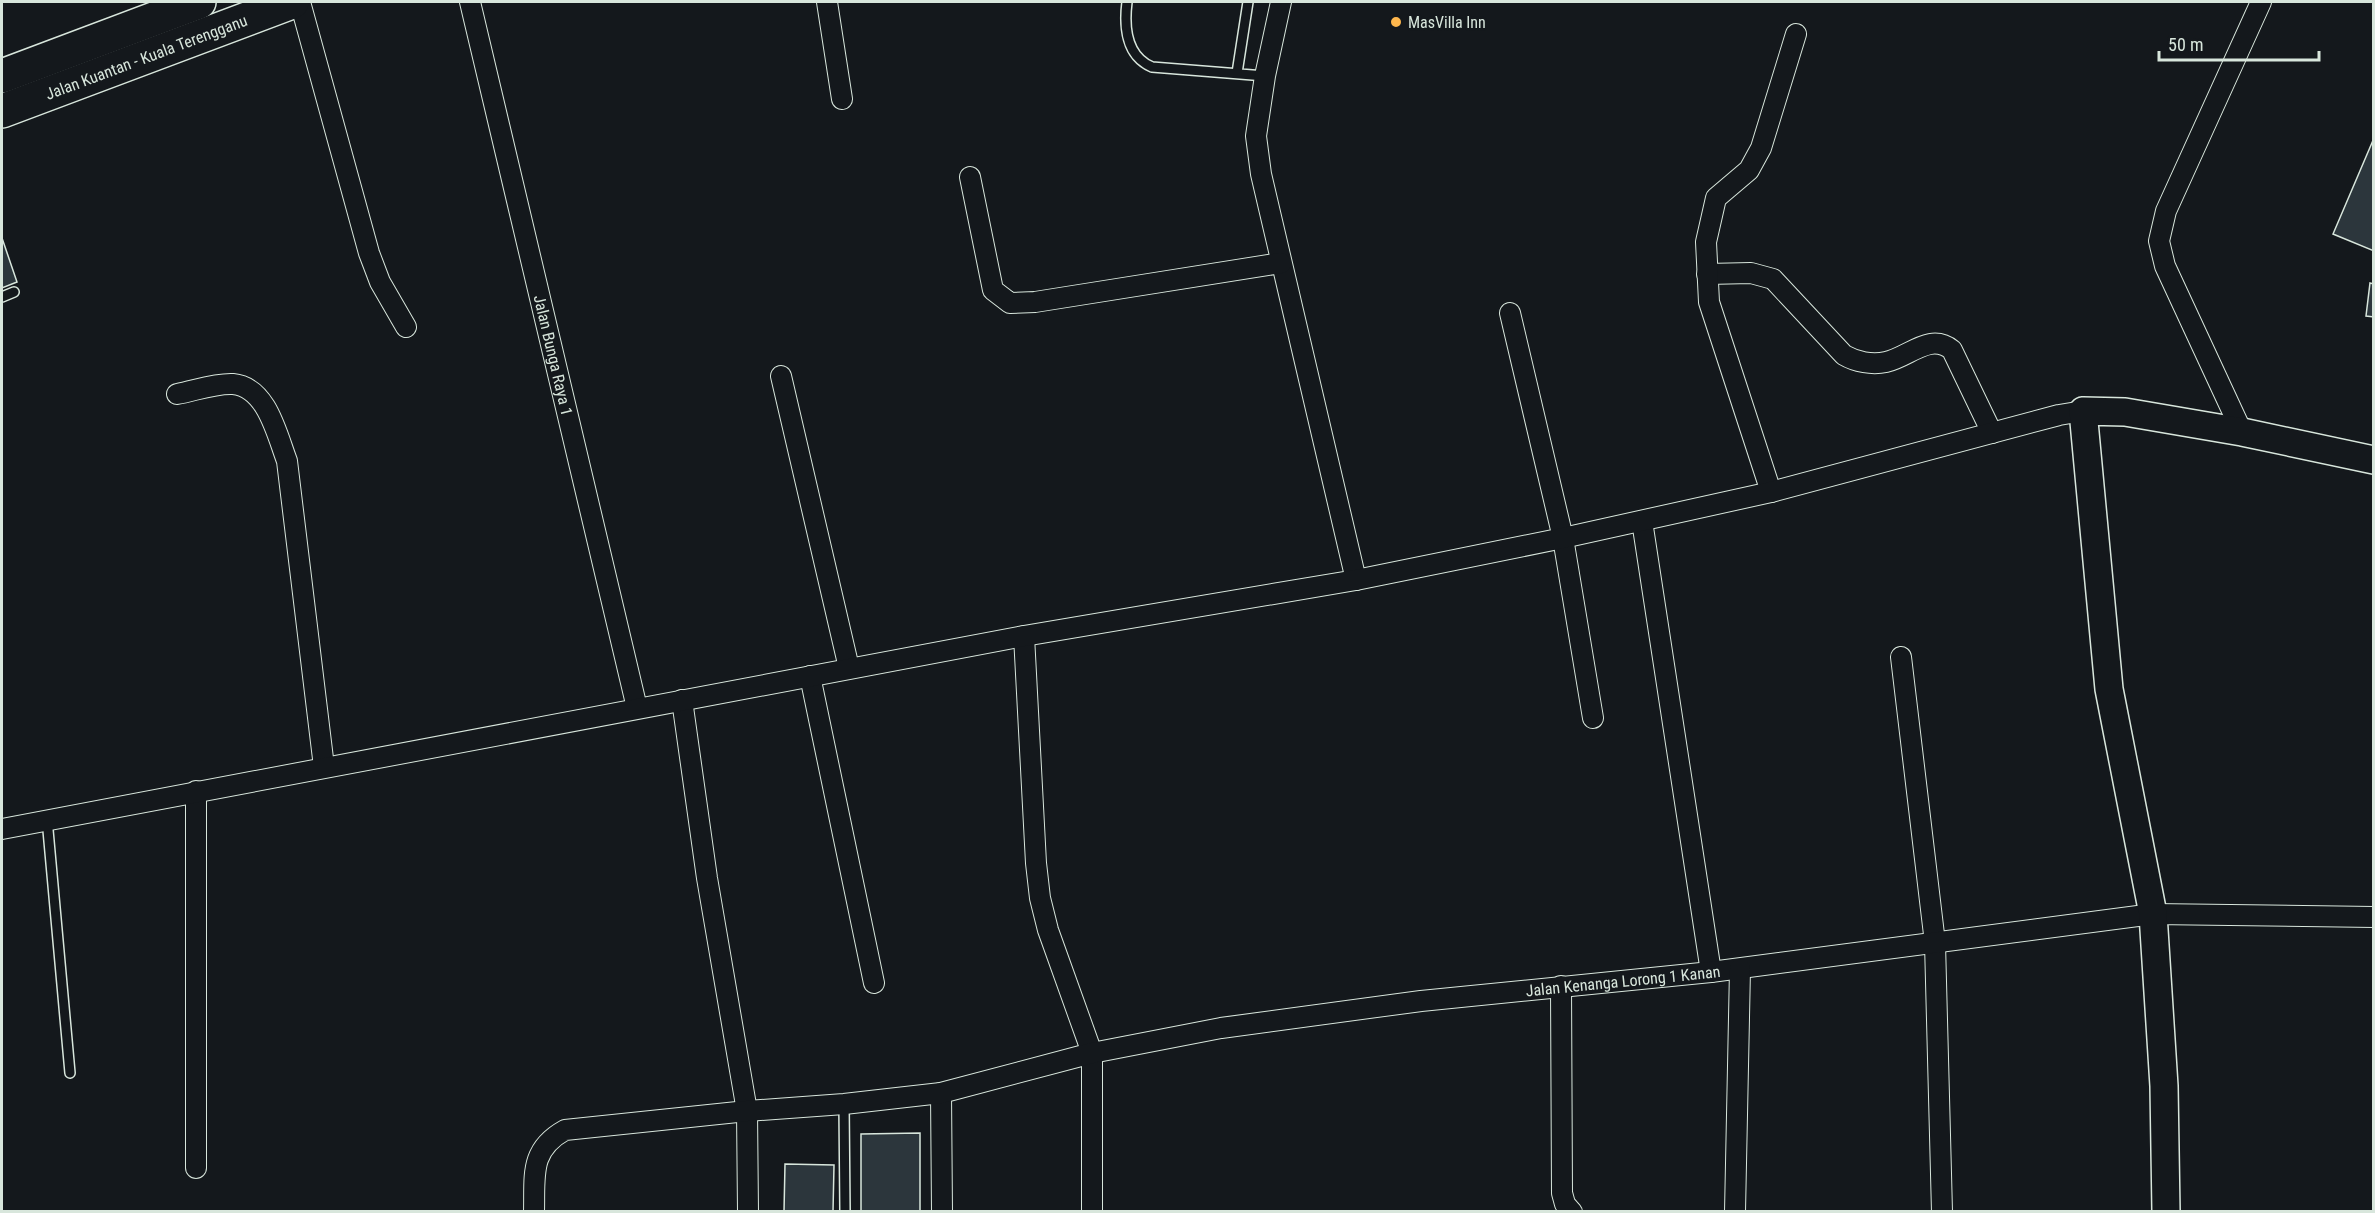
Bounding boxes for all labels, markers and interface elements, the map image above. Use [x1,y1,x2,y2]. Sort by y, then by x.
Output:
street label: Jalan Kuantan - Kuala Terengganu [43,11,250,104]
place label: MasVilla Inn [1408,13,1486,32]
marker: MasVilla Inn [1389,15,1403,29]
scale bar [2159,24,2320,62]
text: 50 m [2168,34,2203,55]
street label: Jalan Bunga Raya 1 [530,293,577,418]
street label: Jalan Kenanga Lorong 1 Kanan [1525,962,1721,1000]

